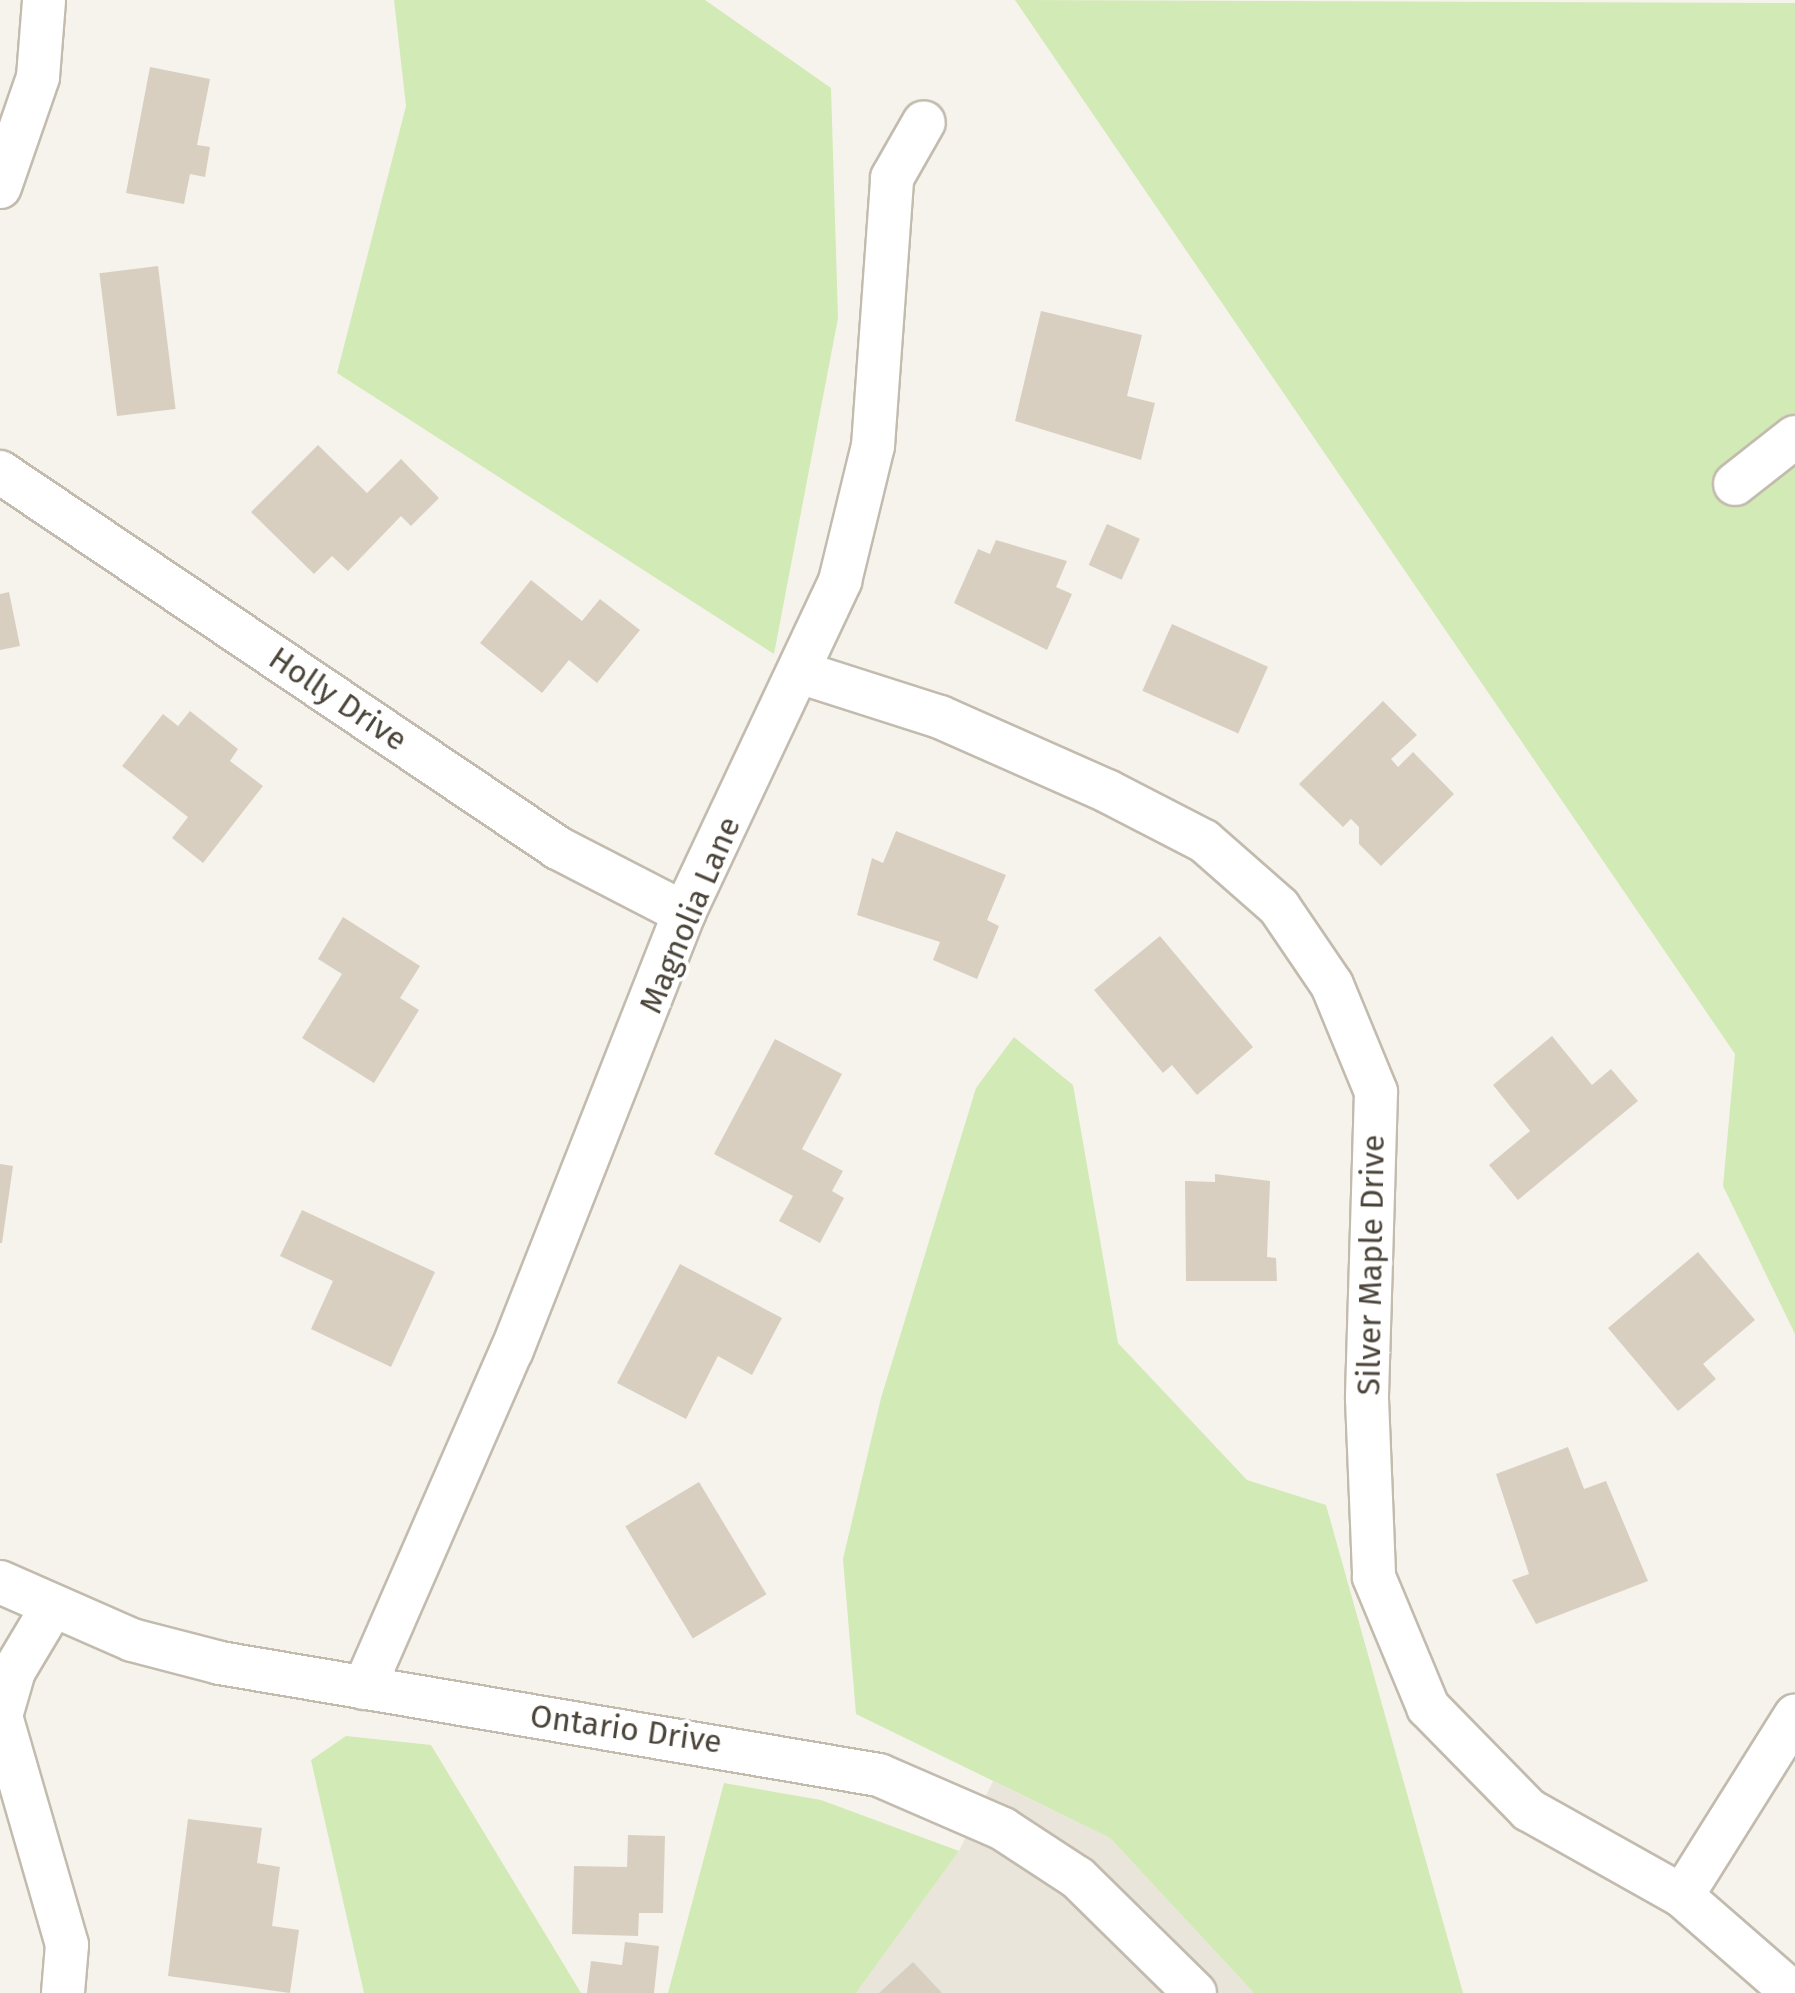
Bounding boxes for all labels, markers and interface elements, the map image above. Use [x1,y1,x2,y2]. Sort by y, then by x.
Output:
street label: Holly Drive [262,639,414,759]
street label: Magnolia Lane [631,811,749,1019]
street label: Silver Maple Drive [1350,1134,1392,1396]
street label: Ontario Drive [528,1697,724,1761]

